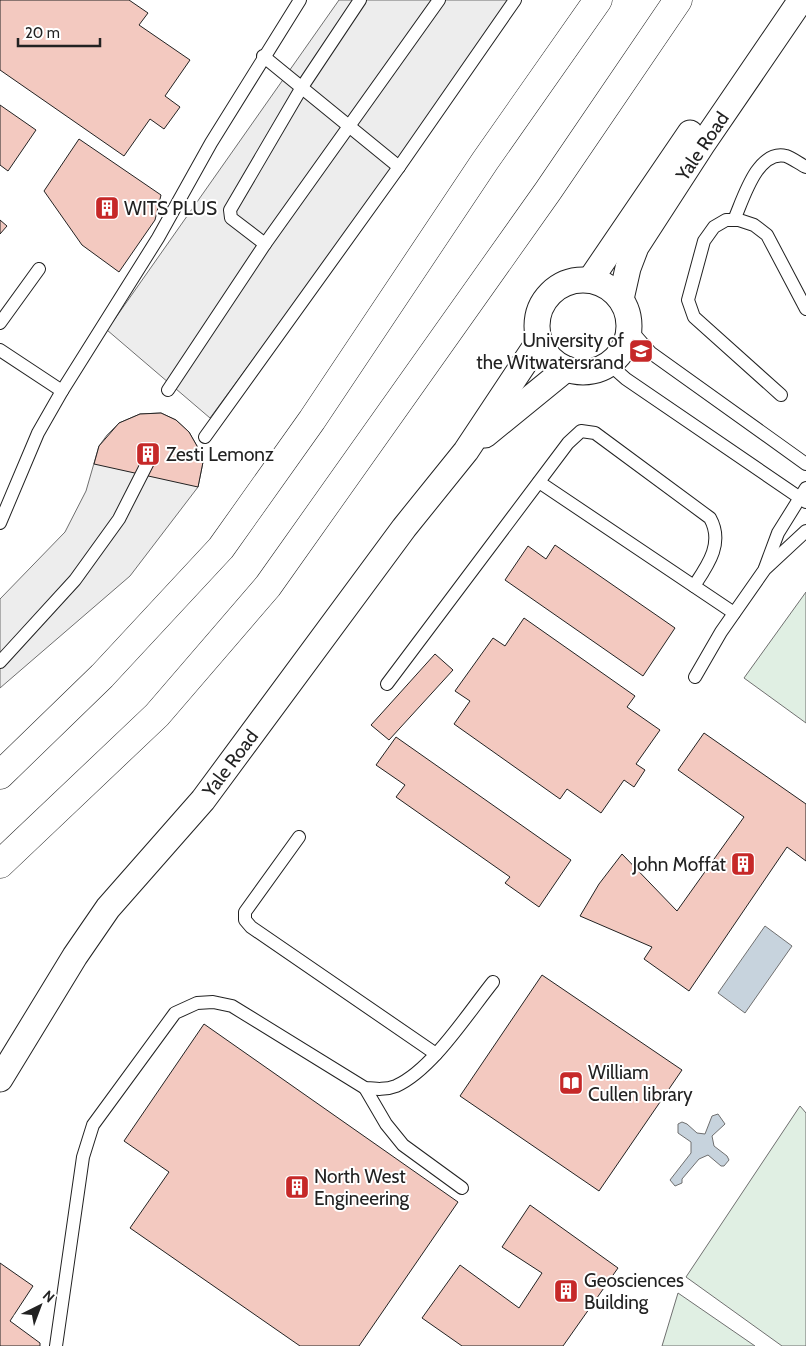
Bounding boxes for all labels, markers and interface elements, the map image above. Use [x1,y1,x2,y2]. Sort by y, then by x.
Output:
scale bar [18,15,100,47]
text: 20 m [25,24,60,42]
street label: Yale Road [670,107,734,186]
building icon: WITS PLUS [94,195,120,221]
place label: WITS PLUS [124,197,217,220]
place label: University of the Witwatersrand [476,329,625,374]
school or university icon: University of the Witwatersrand [628,338,654,364]
building icon: Zesti Lemonz [135,441,161,467]
place label: Zesti Lemonz [166,443,274,466]
street label: Yale Road [197,725,263,802]
building icon: John Moffat [730,851,756,877]
place label: John Moffat [631,853,727,876]
place label: William Cullen library [588,1061,693,1106]
library icon: William Cullen library [558,1070,584,1096]
place label: North West Engineering [314,1165,410,1210]
building icon: North West Engineering [284,1174,310,1200]
place label: Geosciences Building [584,1269,684,1314]
building icon: Geosciences Building [553,1278,579,1304]
north arrow [15,1281,65,1331]
text: N [39,1286,58,1306]

